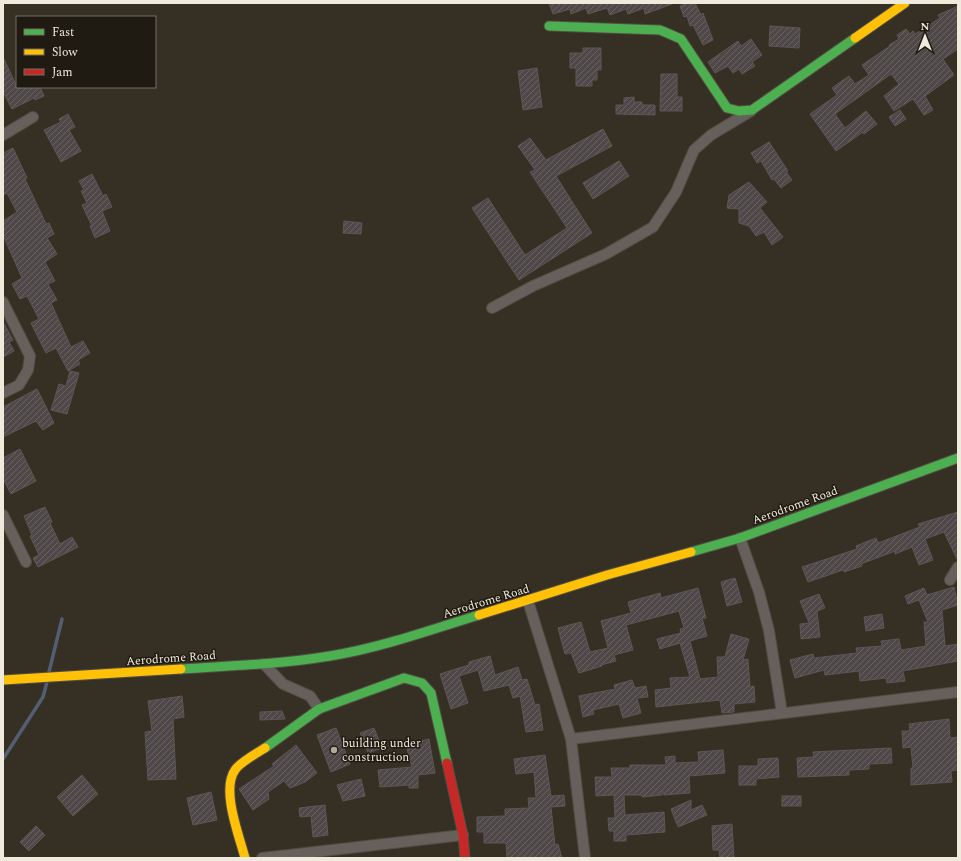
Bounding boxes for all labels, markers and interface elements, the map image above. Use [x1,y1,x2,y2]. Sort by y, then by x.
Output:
legend [16,16,156,88]
north arrow [905,16,945,56]
text: N [921,18,930,35]
text: Fast [52,23,74,42]
text: Slow [52,43,78,62]
text: Jam [52,63,73,82]
street label: Aerodrome Road [750,481,841,530]
street label: Aerodrome Road [440,579,532,624]
street label: Aerodrome Road [125,646,217,671]
place label: building under construction [342,734,421,767]
marker: building under construction [329,745,339,755]

